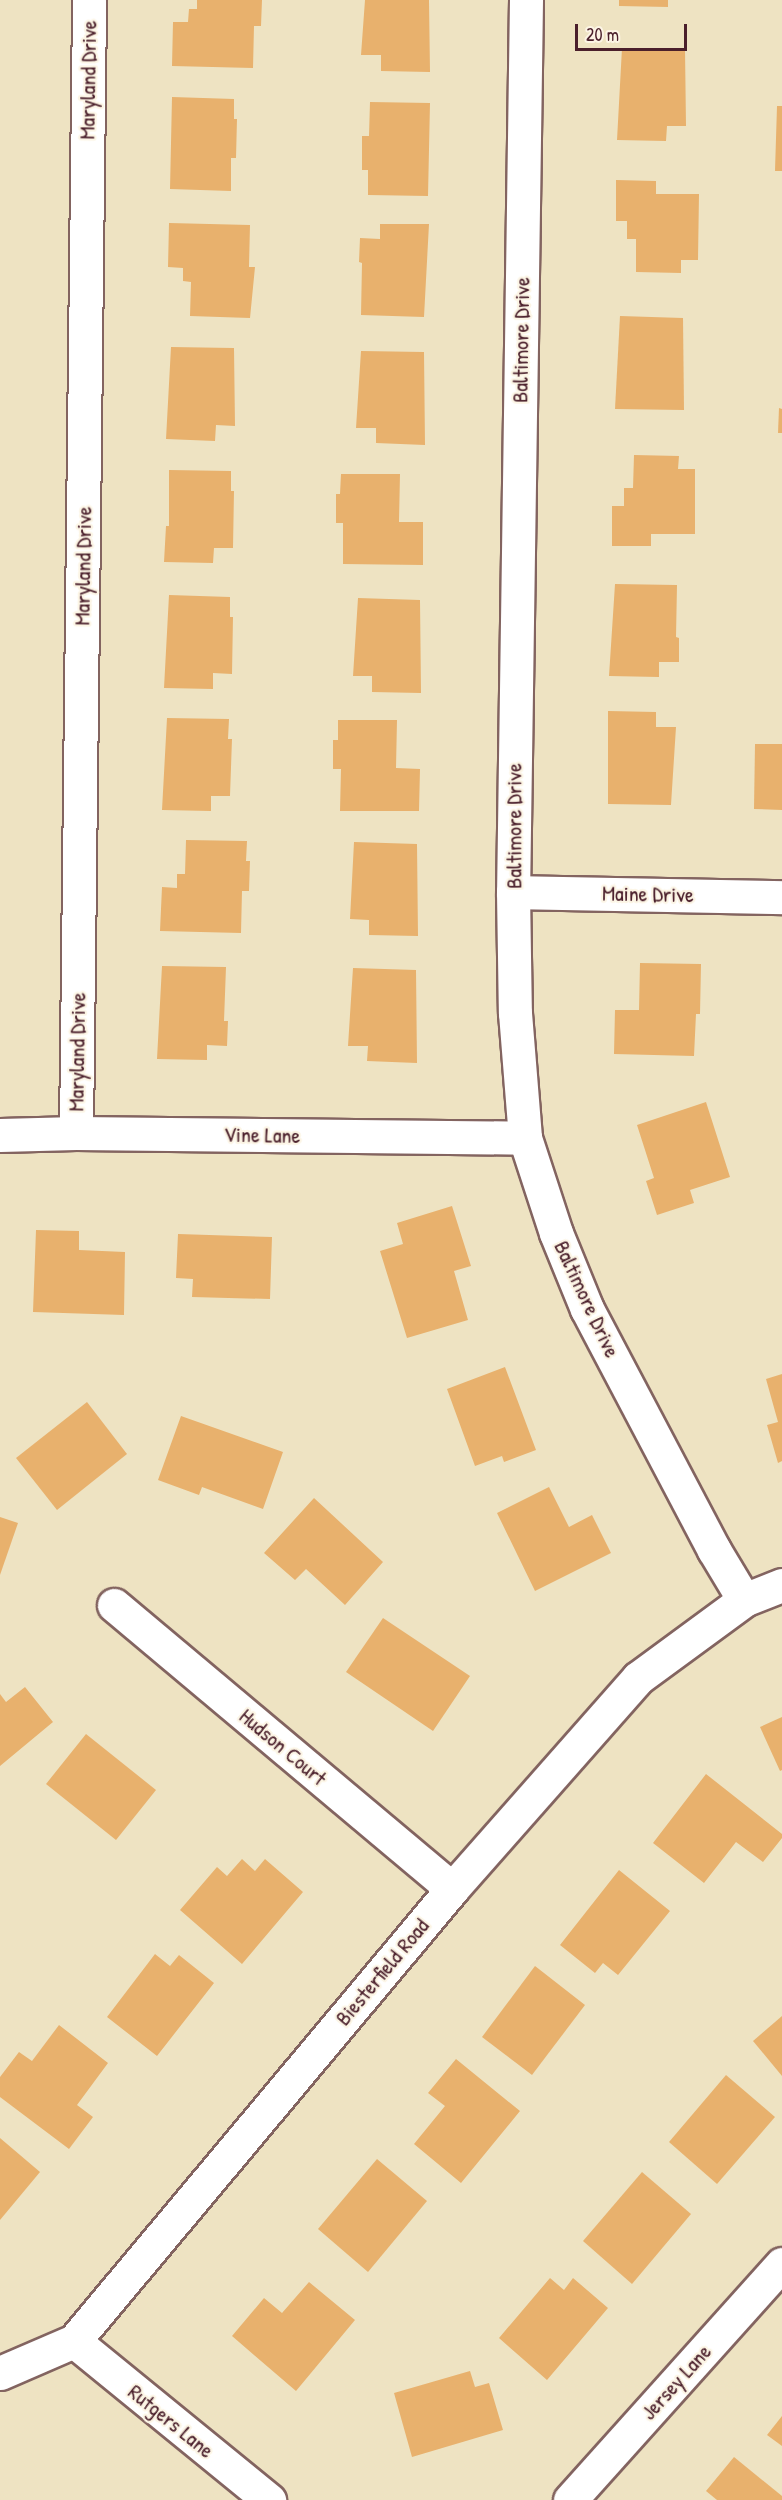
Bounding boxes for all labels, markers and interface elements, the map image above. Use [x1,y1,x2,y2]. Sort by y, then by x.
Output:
scale bar [578,12,690,50]
street label: Maryland Drive [74,20,102,140]
text: 20 m [586,22,619,47]
street label: Baltimore Drive [507,277,535,403]
street label: Maryland Drive [69,506,97,626]
street label: Baltimore Drive [501,763,527,889]
street label: Maine Drive [602,880,694,908]
street label: Maryland Drive [63,992,91,1112]
street label: Vine Lane [223,1121,301,1149]
street label: Baltimore Drive [548,1236,626,1362]
street label: Hudson Court [234,1703,332,1791]
street label: Biesterfield Road [330,1913,434,2031]
street label: Jersey Lane [635,2339,717,2425]
street label: Rutgers Lane [123,2379,219,2463]

